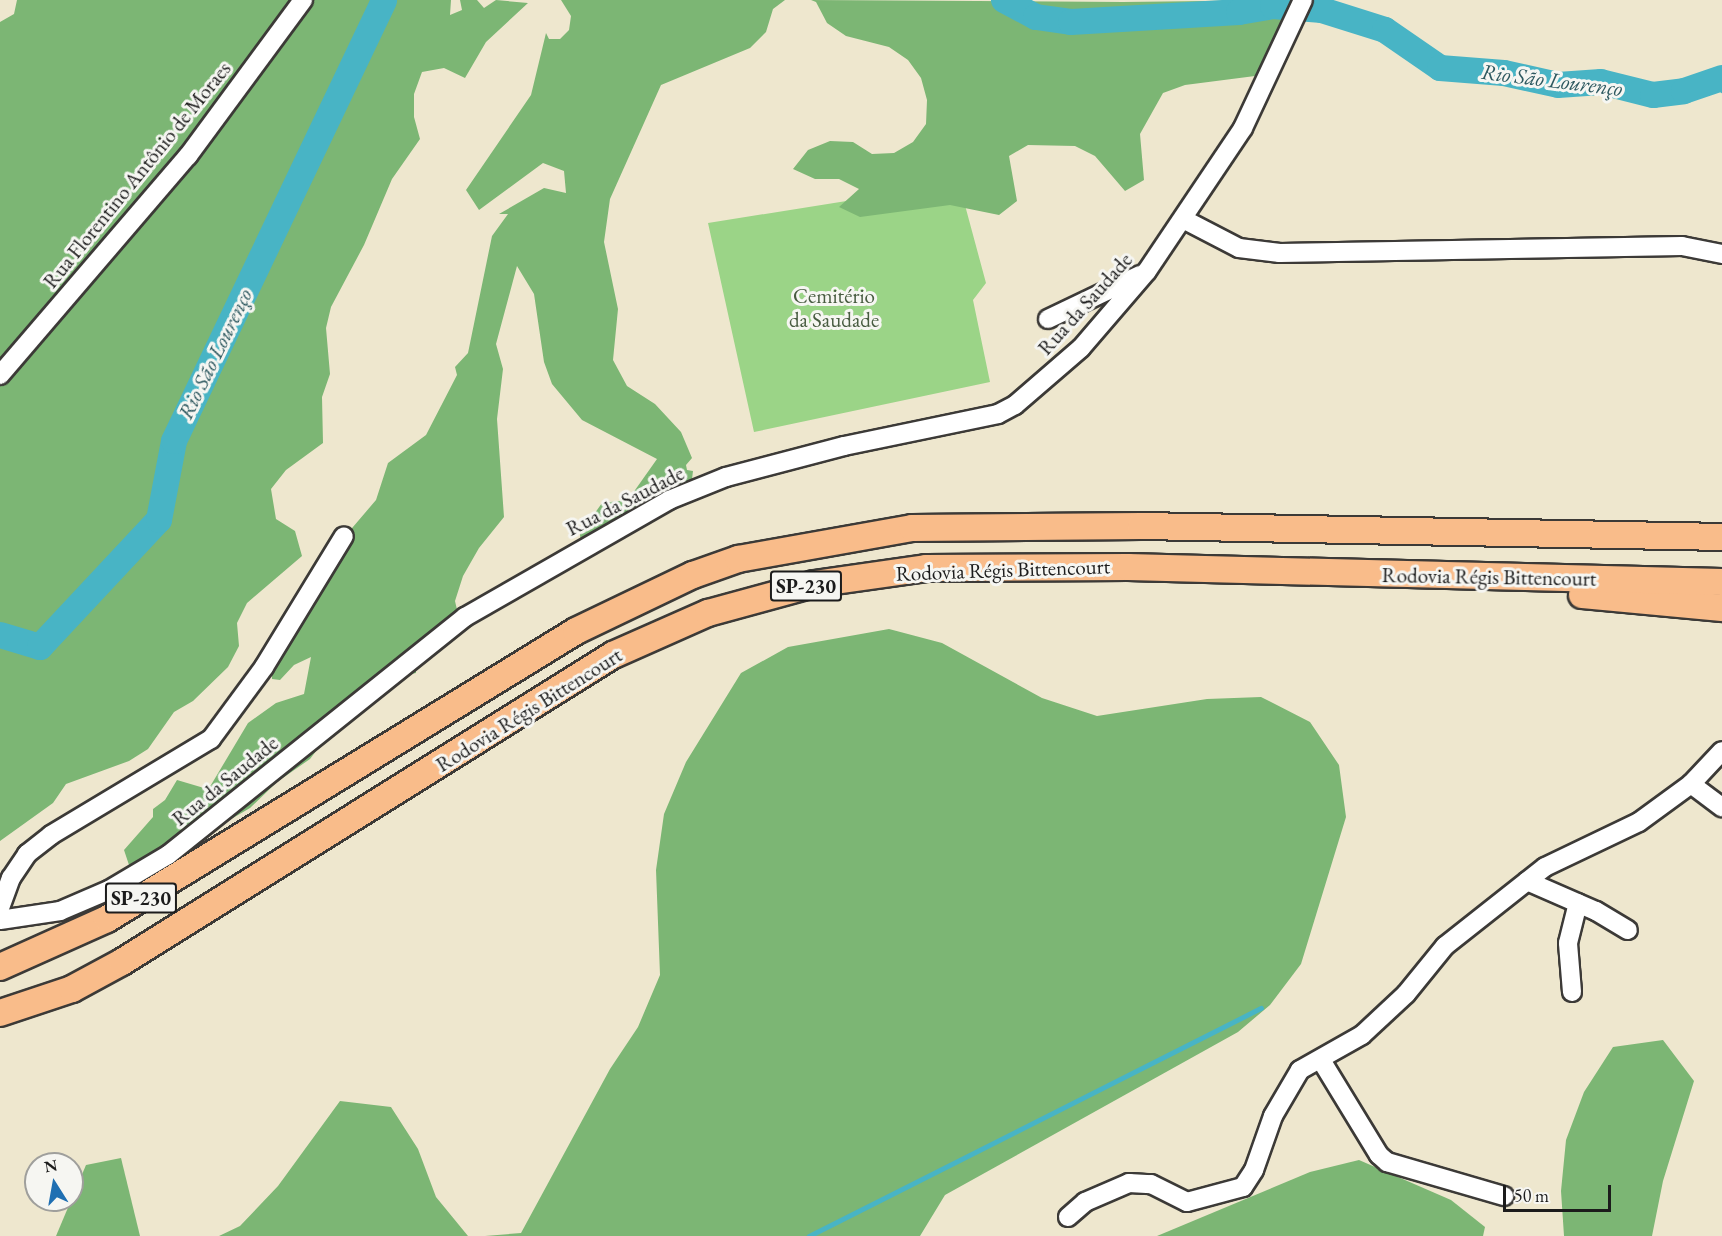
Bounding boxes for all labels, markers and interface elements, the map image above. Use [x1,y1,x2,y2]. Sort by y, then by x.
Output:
street label: Rua Florentino Antônio de Moraes [38,57,236,293]
water label: Rio São Lourenço [1480,58,1624,102]
street label: Rua da Saudade [1033,248,1137,360]
park label: Cemitério da Saudade [789,283,879,333]
water label: Rio São Lourenço [172,284,258,424]
street label: Rua da Saudade [562,461,688,541]
street label: Rodovia Régis Bittencourt [895,554,1111,586]
street label: Rodovia Régis Bittencourt [1382,563,1596,591]
road number: SP-230 [768,569,844,603]
street label: Rodovia Régis Bittencourt [431,642,627,778]
street label: Rua da Saudade [167,731,283,831]
road number: SP-230 [104,881,178,915]
north arrow [24,1152,84,1212]
text: N [42,1154,59,1177]
scale bar [1506,1173,1614,1211]
text: 50 m [1514,1184,1549,1207]

